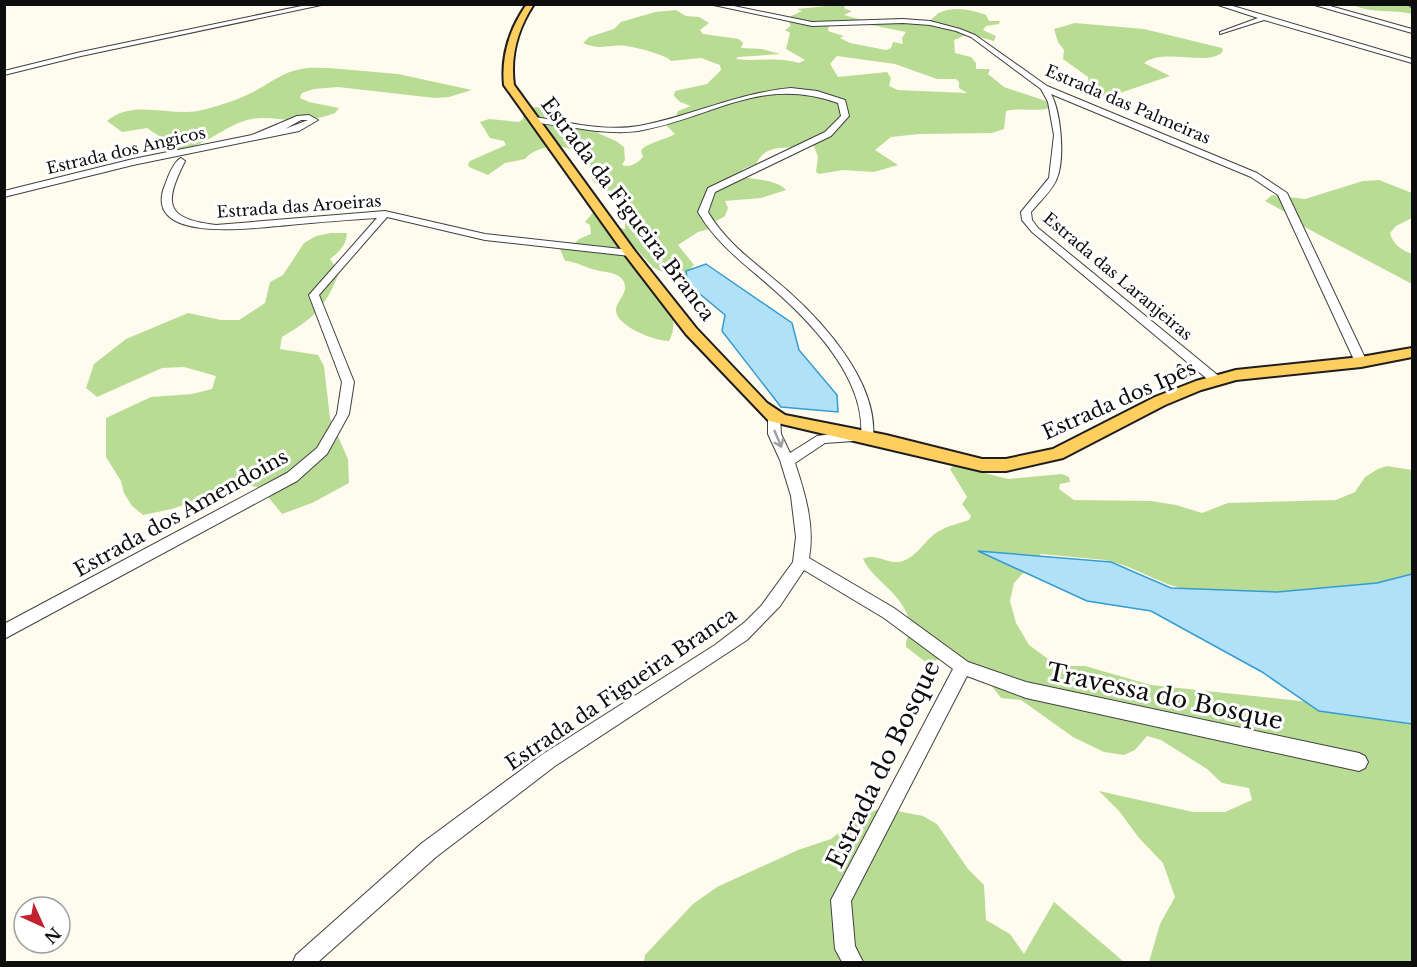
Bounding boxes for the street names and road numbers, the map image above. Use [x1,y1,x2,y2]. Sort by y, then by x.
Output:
street label: Estrada das Palmeiras [1042,60,1214,148]
street label: Estrada da Figueira Branca [536,93,720,326]
street label: Estrada dos Angicos [44,122,208,178]
street label: Estrada das Aroeiras [216,190,382,222]
street label: Estrada das Laranjeiras [1039,208,1197,344]
street label: Estrada dos Ipês [1039,355,1199,445]
street label: Estrada dos Amendoins [70,444,292,582]
street label: Estrada da Figueira Branca [501,602,742,775]
street label: Estrada do Bosque [820,655,946,873]
street label: Travessa do Bosque [1044,657,1286,735]

